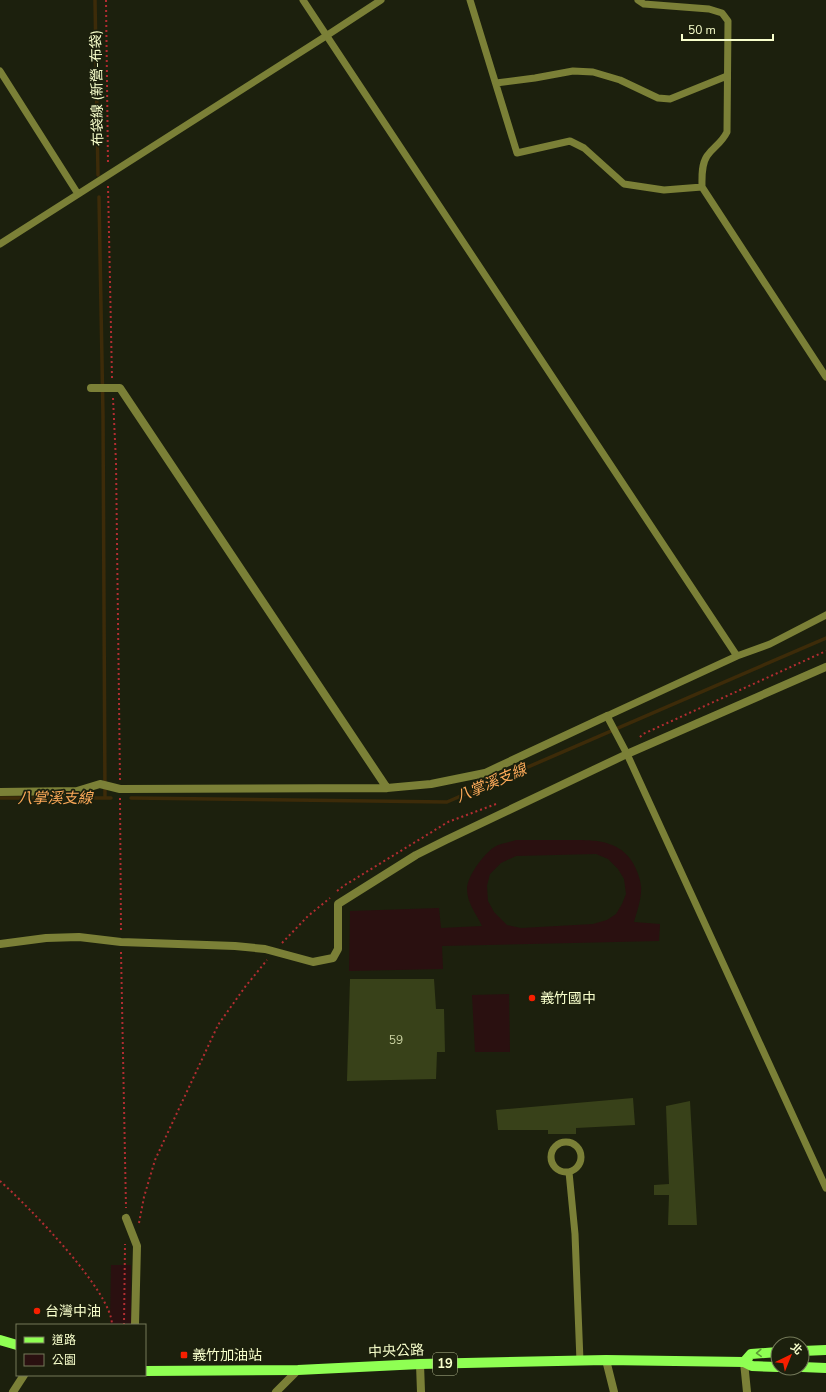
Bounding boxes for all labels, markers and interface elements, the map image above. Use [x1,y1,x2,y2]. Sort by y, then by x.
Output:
scale bar [682,16,773,42]
text: 50 m [688,22,716,38]
street label: 布袋線 (新營-布袋) [86,30,108,146]
water label: 八掌溪支線 [453,758,531,807]
water label: 八掌溪支線 [17,788,94,808]
place label: 義竹國中 [540,989,596,1008]
marker: 義竹國中 [527,993,537,1003]
house number: 59 [389,1032,403,1048]
place label: 台灣中油 [45,1302,101,1321]
marker: 台灣中油 [32,1306,42,1316]
legend [16,1324,146,1376]
text: 道路 [52,1332,76,1348]
north arrow [770,1336,810,1376]
text: 北 [787,1340,806,1358]
street label: 中央公路 [368,1341,424,1361]
place label: 義竹加油站 [192,1346,262,1365]
one-way arrow [756,1349,762,1358]
marker: 義竹加油站 [179,1350,189,1360]
text: 公園 [52,1352,76,1368]
road number: 19 [433,1353,457,1375]

